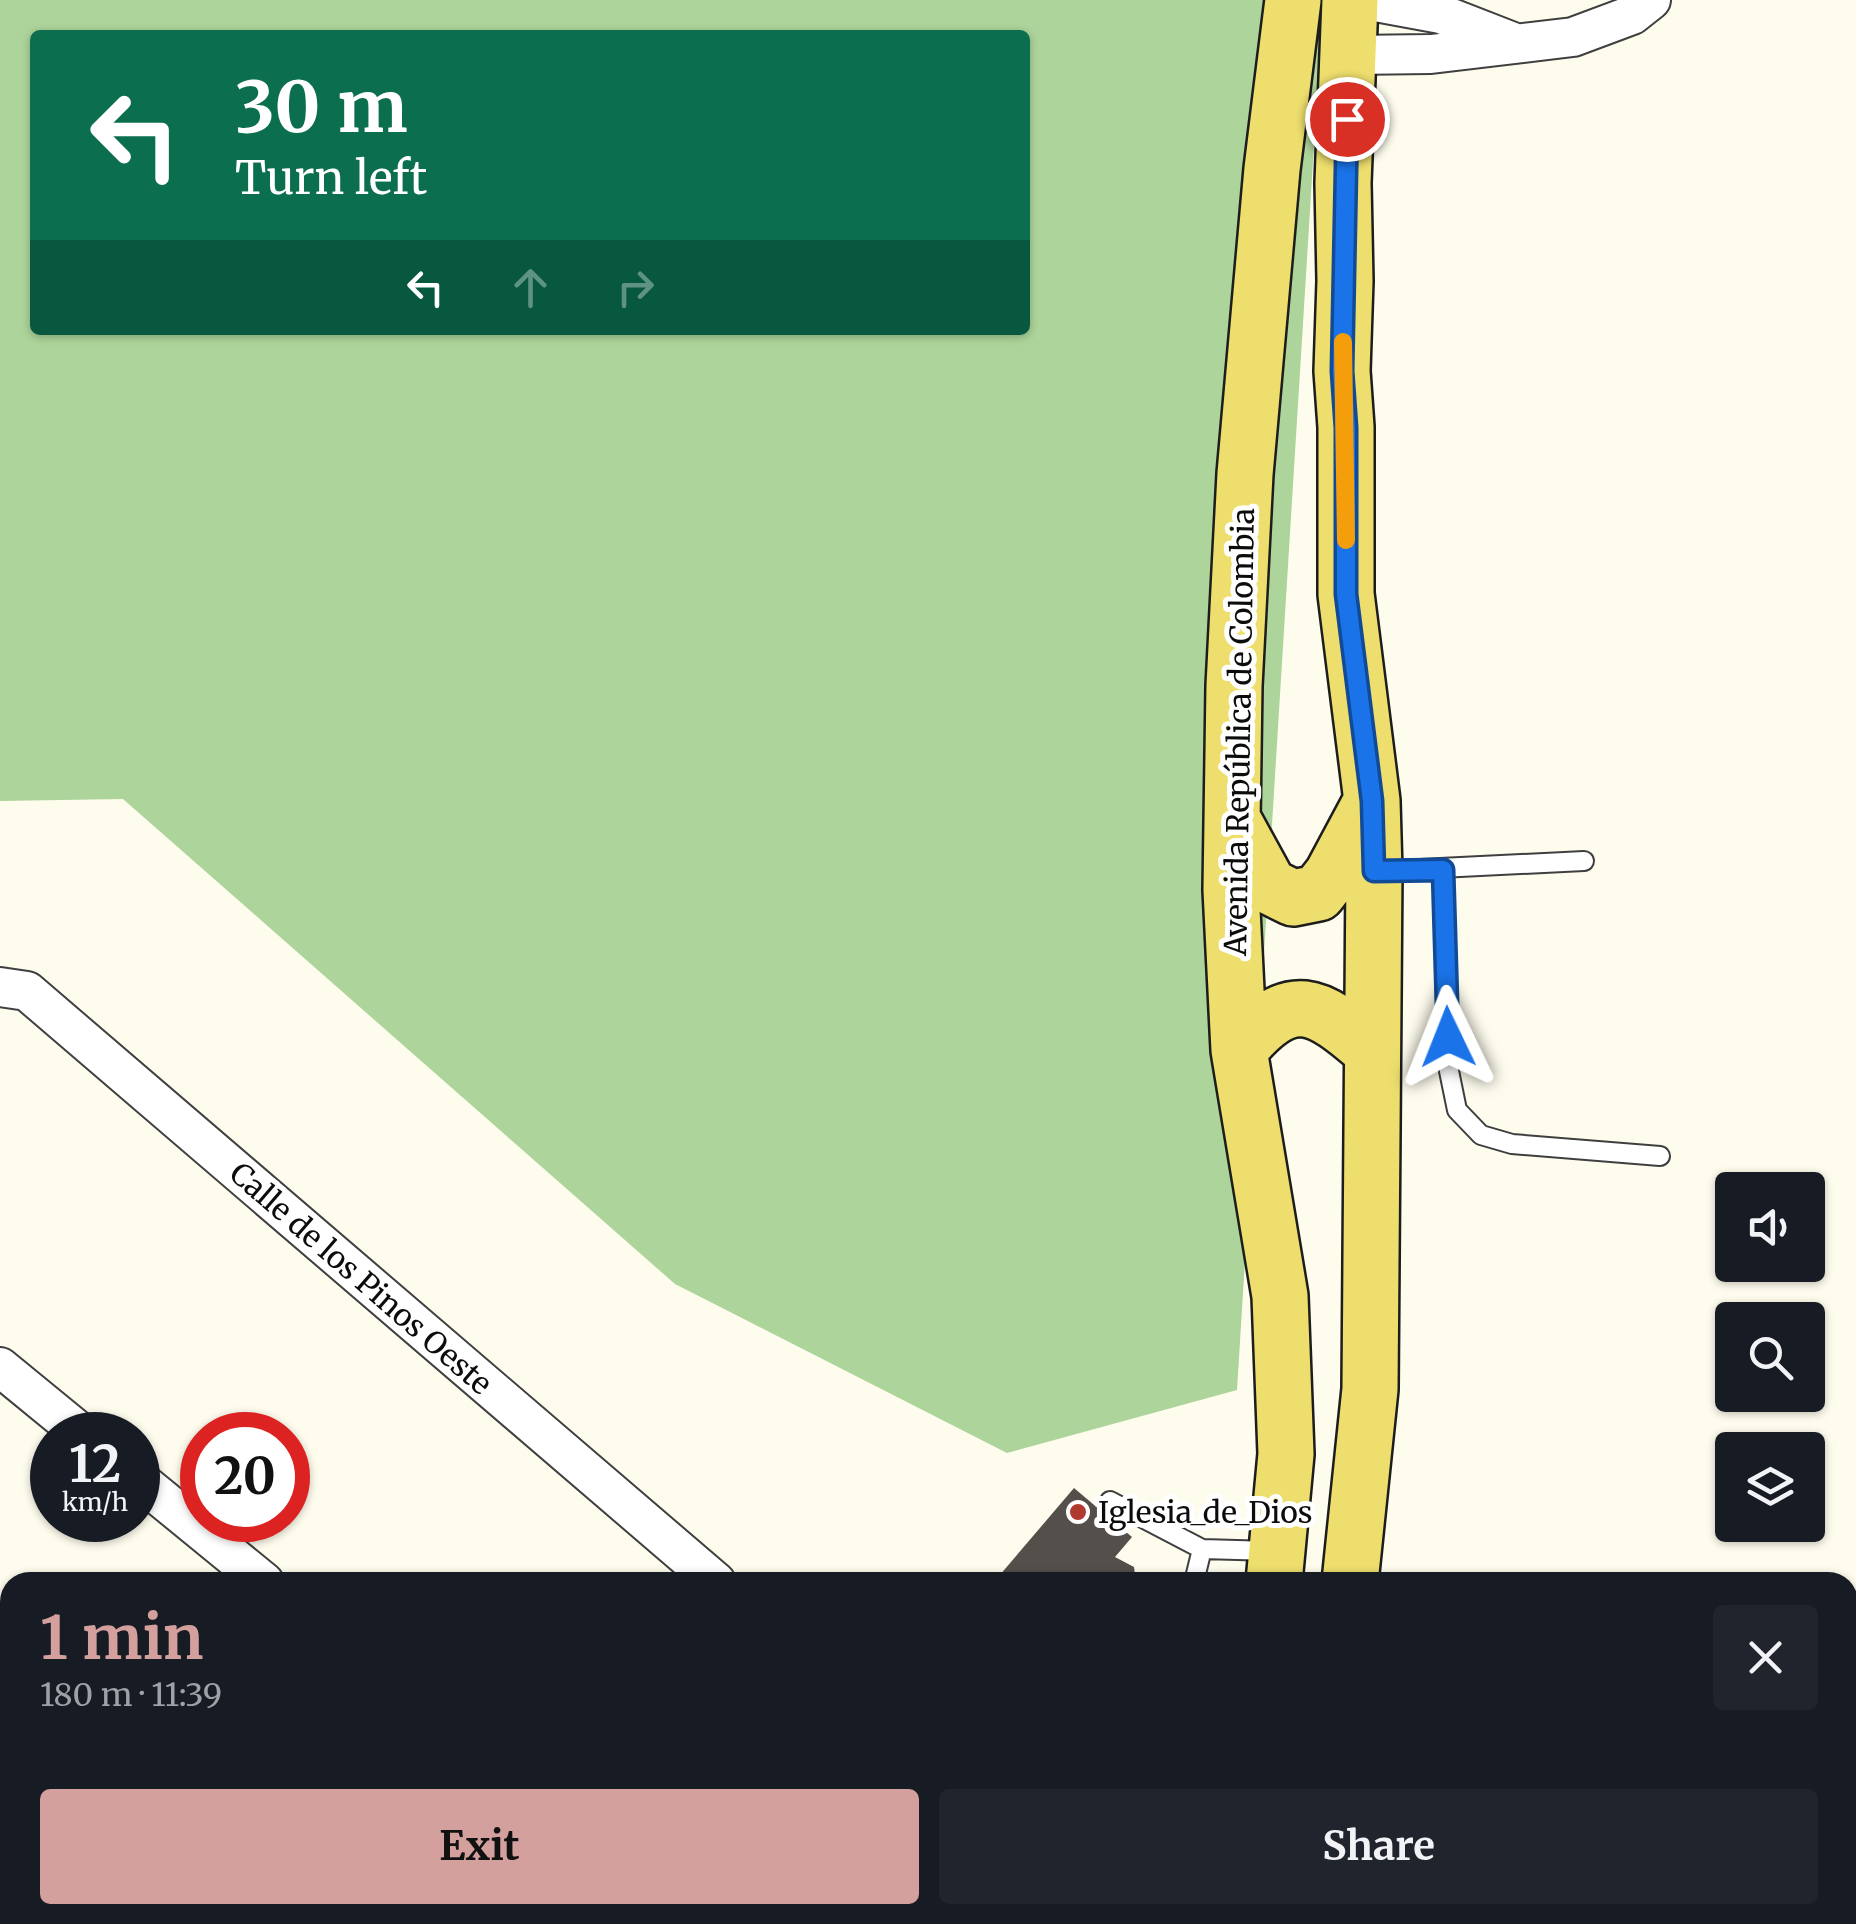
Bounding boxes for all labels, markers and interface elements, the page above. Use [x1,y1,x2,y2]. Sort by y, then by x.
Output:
text: 30 m [235,63,408,151]
icon: left [70,70,200,200]
pin [1305,77,1390,162]
icon: arrive [1320,92,1375,147]
text: Turn left [235,150,427,206]
icon: left [398,260,453,315]
icon: ahead [503,260,558,315]
icon: right [608,260,663,315]
street label: Avenida República de Colombia [1216,508,1262,957]
position arrow [1396,985,1500,1089]
street label: Calle de los Pinos Oeste [222,1154,500,1402]
map controls [1715,1172,1825,1542]
button: sound [1715,1172,1825,1282]
button: search [1715,1302,1825,1412]
speed limit sign: 20 [180,1412,310,1542]
button: layers [1715,1432,1825,1542]
text: 12 [69,1433,121,1496]
text: km/h [62,1486,128,1518]
place label: Iglesia_de_Dios [1098,1493,1313,1531]
marker: Iglesia_de_Dios [1067,1501,1089,1523]
text: 1 min [40,1600,203,1675]
button: close [1713,1605,1818,1710]
text: 180 m · 11:39 [40,1675,222,1715]
button: Exit [40,1789,919,1904]
button: Share [939,1789,1818,1904]

